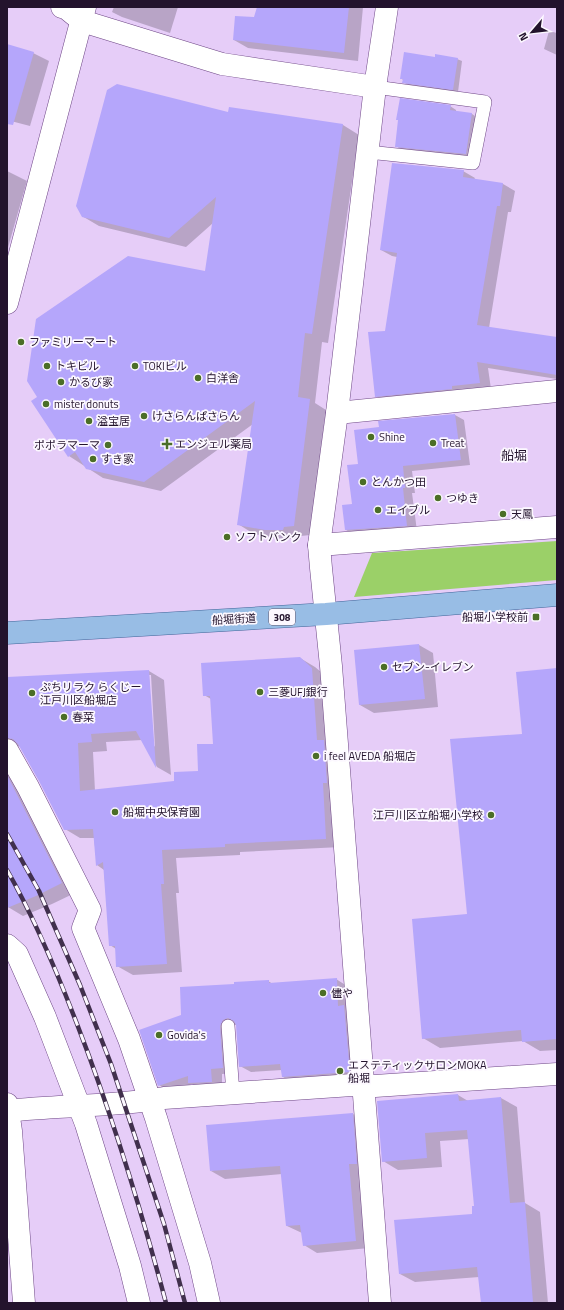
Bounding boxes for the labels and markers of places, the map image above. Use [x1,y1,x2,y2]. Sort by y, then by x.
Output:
place label: ファミリーマート [29,334,117,350]
marker: ファミリーマート [16,337,26,347]
place label: トキビル [55,358,99,374]
place label: TOKIビル [143,358,187,374]
marker: トキビル [42,361,52,371]
marker: TOKIビル [130,361,140,371]
place label: 白洋舎 [206,370,239,386]
marker: 白洋舎 [193,373,203,383]
place label: かるび家 [69,374,113,390]
marker: かるび家 [56,377,66,387]
place label: mister donuts [54,396,119,412]
marker: mister donuts [41,399,51,409]
place label: けさらんぱさらん [152,408,240,424]
marker: けさらんぱさらん [139,411,149,421]
place label: 溢宝居 [97,413,130,429]
marker: 溢宝居 [84,416,94,426]
place label: Shine [379,429,405,445]
marker: Shine [366,432,376,442]
place label: Treat [441,435,465,451]
place label: エンジェル薬局 [175,436,252,452]
place label: ポポラマーマ [34,437,100,453]
marker: Treat [428,438,438,448]
marker: エンジェル薬局 [162,439,172,449]
marker: ポポラマーマ [103,440,113,450]
place label: すき家 [101,451,134,467]
marker: すき家 [88,454,98,464]
place label: とんかつ田 [371,474,426,490]
marker: とんかつ田 [358,477,368,487]
place label: つゆき [446,490,479,506]
marker: つゆき [433,493,443,503]
place label: エイブル [386,502,430,518]
marker: エイブル [373,505,383,515]
place label: 天鳳 [511,506,533,522]
marker: 天鳳 [498,509,508,519]
place label: ソフトバンク [235,529,302,545]
marker: ソフトバンク [222,532,232,542]
place label: 船堀小学校前 [462,609,528,625]
marker: 船堀小学校前 [531,612,541,622]
place label: セブン-イレブン [392,659,474,675]
marker: セブン-イレブン [379,662,389,672]
place label: ぷちリラク らくじー 江戸川区船堀店 [40,679,142,708]
place label: 三菱UFJ銀行 [268,684,328,700]
marker: 三菱UFJ銀行 [255,687,265,697]
marker: ぷちリラク らくじー 江戸川区船堀店 [27,688,37,698]
place label: 春菜 [72,709,94,725]
marker: 春菜 [59,712,69,722]
place label: i feel AVEDA 船堀店 [324,748,416,764]
marker: i feel AVEDA 船堀店 [311,751,321,761]
place label: 船堀中央保育園 [123,804,200,820]
marker: 船堀中央保育園 [110,807,120,817]
place label: 江戸川区立船堀小学校 [373,807,483,823]
marker: 江戸川区立船堀小学校 [486,810,496,820]
place label: 儘や [331,985,353,1001]
marker: 儘や [318,988,328,998]
place label: Govida's [167,1027,206,1043]
marker: Govida's [154,1030,164,1040]
place label: エステティックサロンMOKA 船堀 [348,1057,487,1086]
marker: エステティックサロンMOKA 船堀 [335,1066,345,1076]

